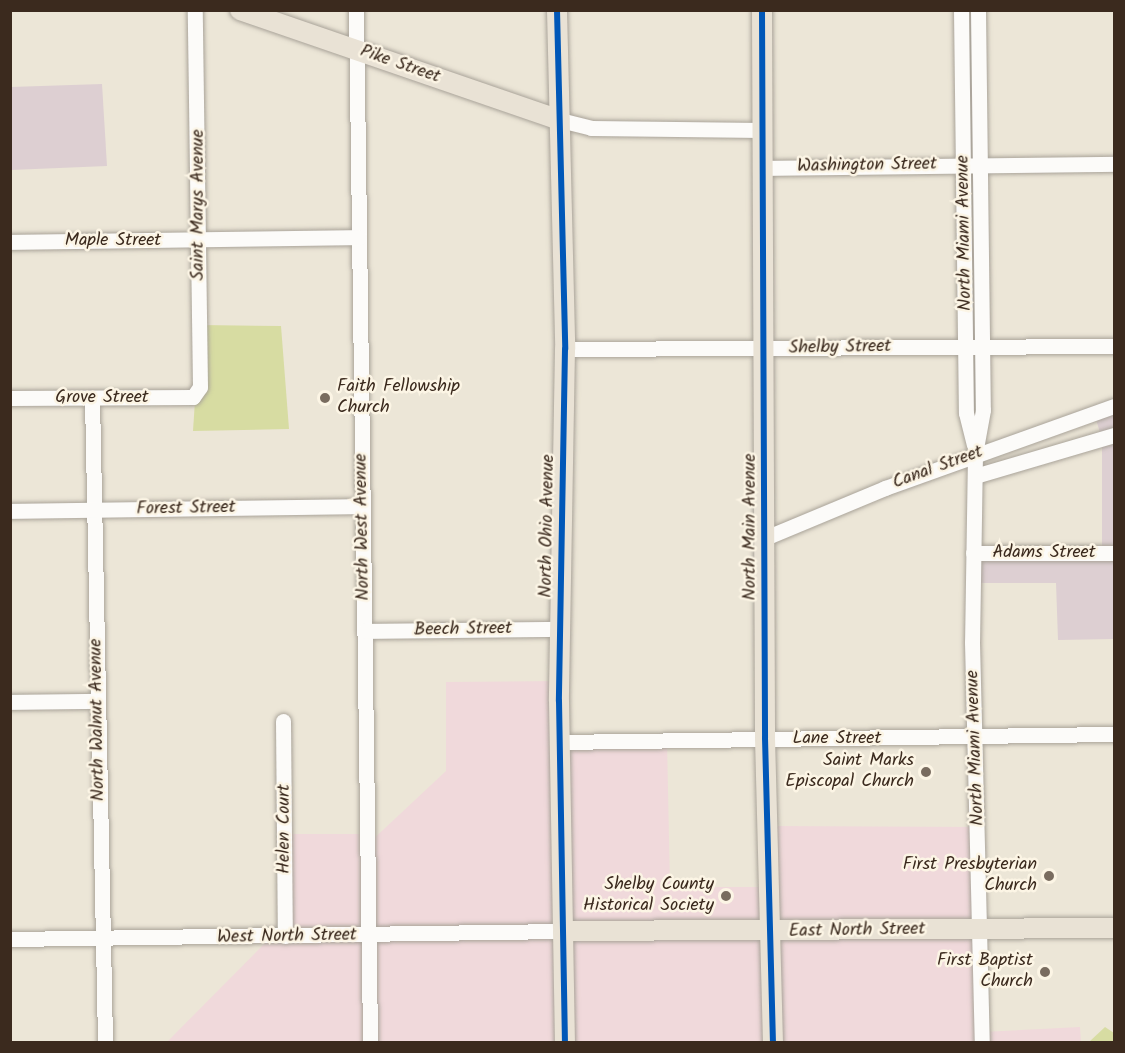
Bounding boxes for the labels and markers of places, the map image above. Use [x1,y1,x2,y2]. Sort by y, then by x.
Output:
place label: Faith Fellowship Church [337,377,460,420]
marker: Faith Fellowship Church [318,391,332,405]
place label: Saint Marks Episcopal Church [785,751,914,794]
marker: Saint Marks Episcopal Church [919,765,933,779]
place label: First Presbyterian Church [903,855,1037,898]
marker: First Presbyterian Church [1042,869,1056,883]
place label: Shelby County Historical Society [583,875,714,918]
marker: Shelby County Historical Society [719,889,733,903]
place label: First Baptist Church [937,951,1033,994]
marker: First Baptist Church [1038,965,1052,979]

